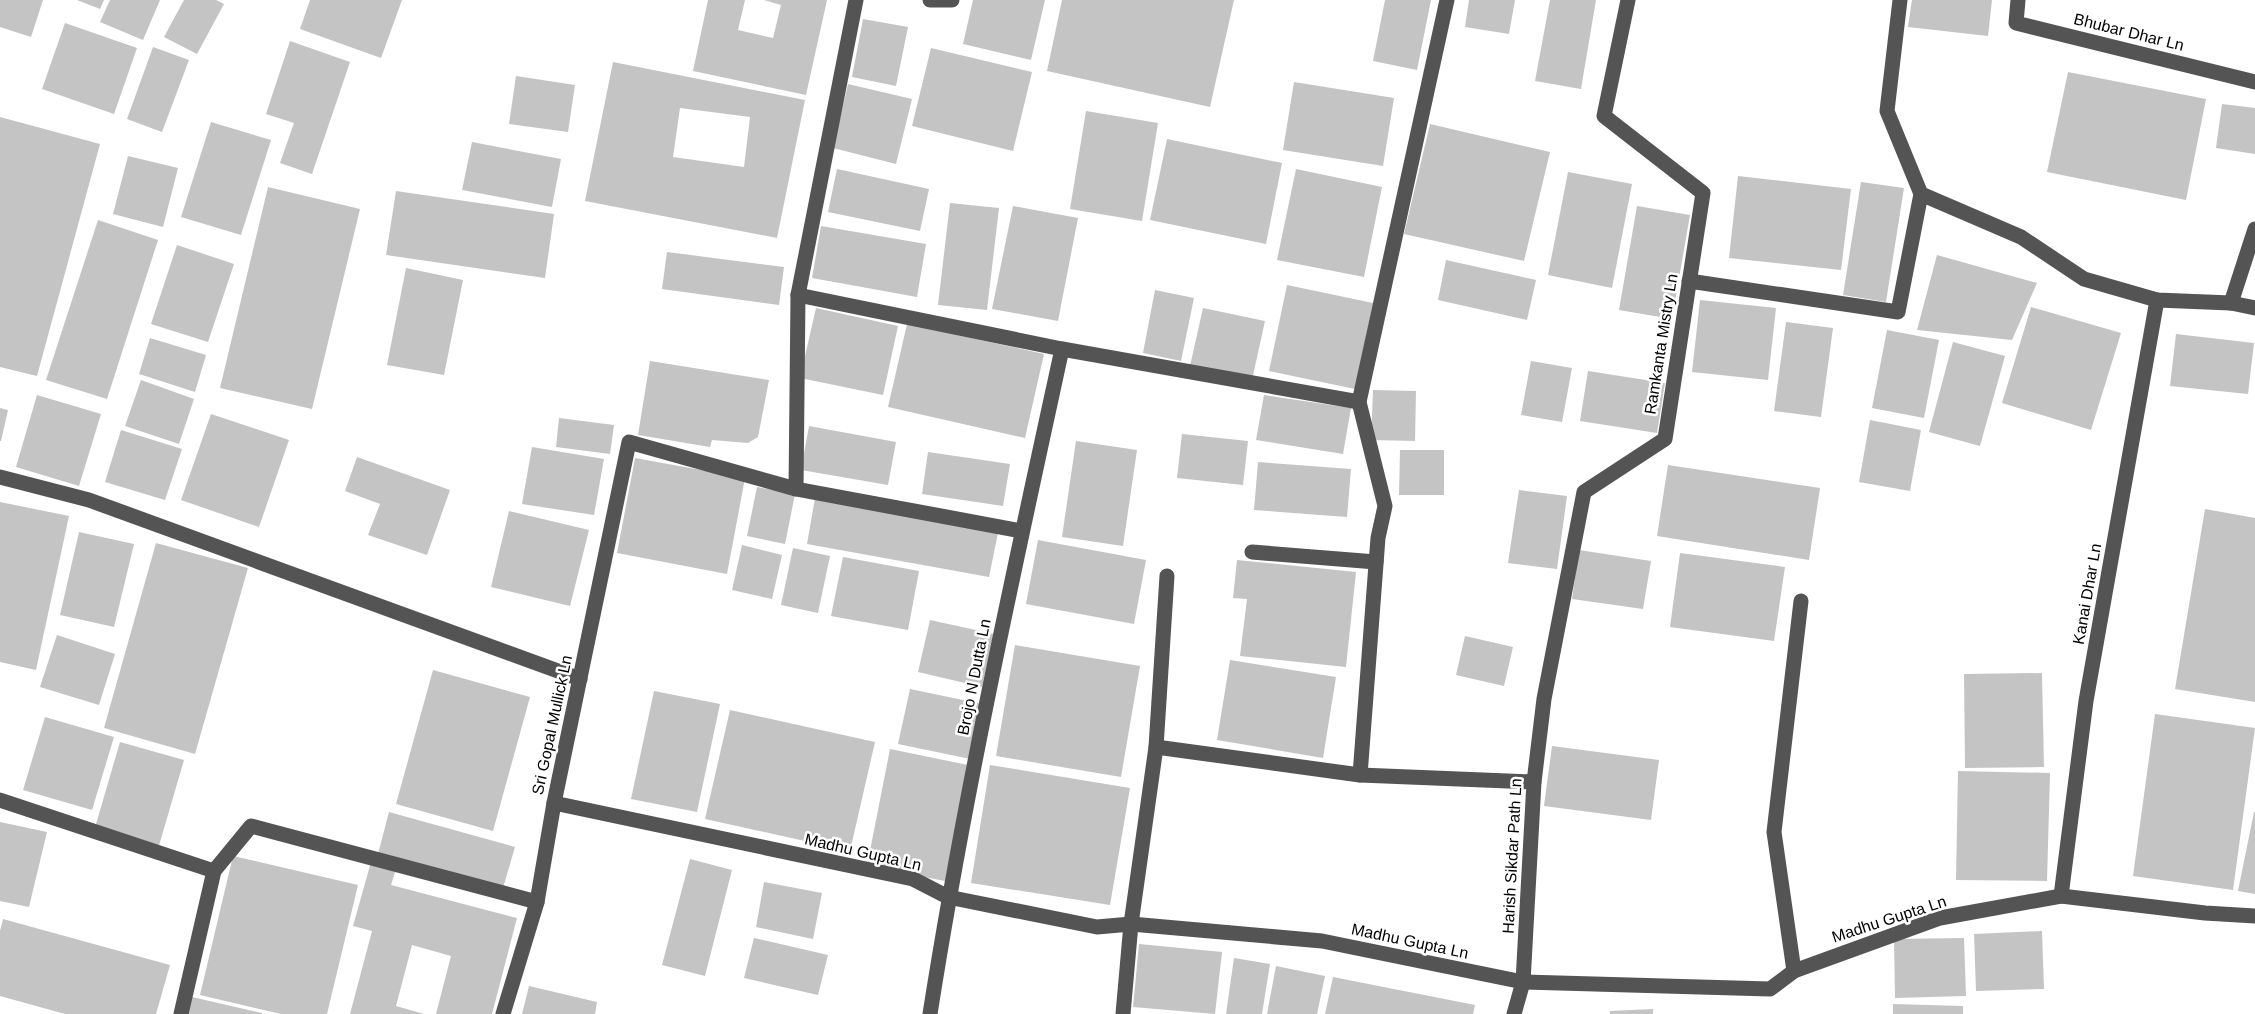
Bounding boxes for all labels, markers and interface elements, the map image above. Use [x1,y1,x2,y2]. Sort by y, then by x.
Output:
street label: Bhubar Dhar Ln [2072,10,2186,54]
street label: Ramkanta Mistry Ln [1641,272,1681,416]
street label: Kanai Dhar Ln [2070,542,2104,646]
street label: Brojo N Dutta Ln [954,617,994,737]
street label: Sri Gopal Mullick Ln [529,654,575,796]
street label: Harish Sikdar Path Ln [1499,778,1525,934]
street label: Madhu Gupta Ln [803,830,923,874]
street label: Madhu Gupta Ln [1830,892,1948,946]
street label: Madhu Gupta Ln [1350,920,1470,962]

